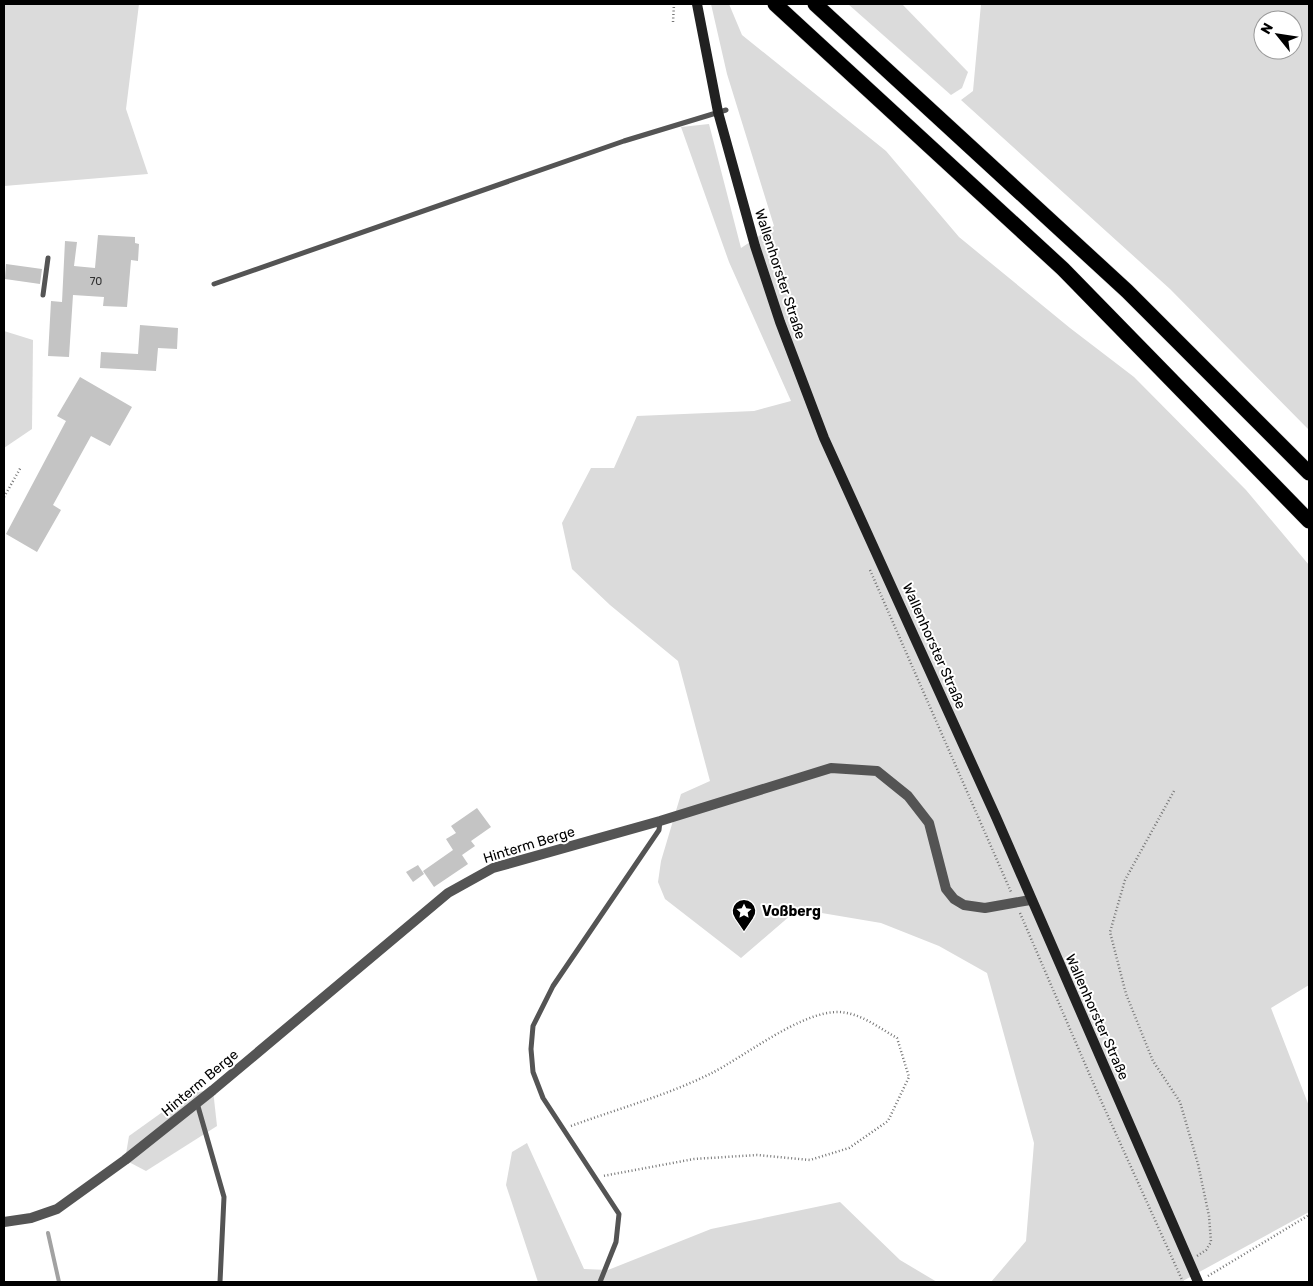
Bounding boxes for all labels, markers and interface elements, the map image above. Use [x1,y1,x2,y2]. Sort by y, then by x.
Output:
north arrow [1253,10,1303,60]
text: N [1257,20,1277,37]
street label: Wallenhorster Straße [751,207,809,341]
house number: 70 [90,275,102,288]
street label: Wallenhorster Straße [899,581,969,712]
street label: Hinterm Berge [481,823,577,867]
place icon: Voßberg [731,898,757,932]
place label: Voßberg [762,903,821,920]
street label: Wallenhorster Straße [1062,952,1132,1083]
street label: Hinterm Berge [158,1046,242,1120]

